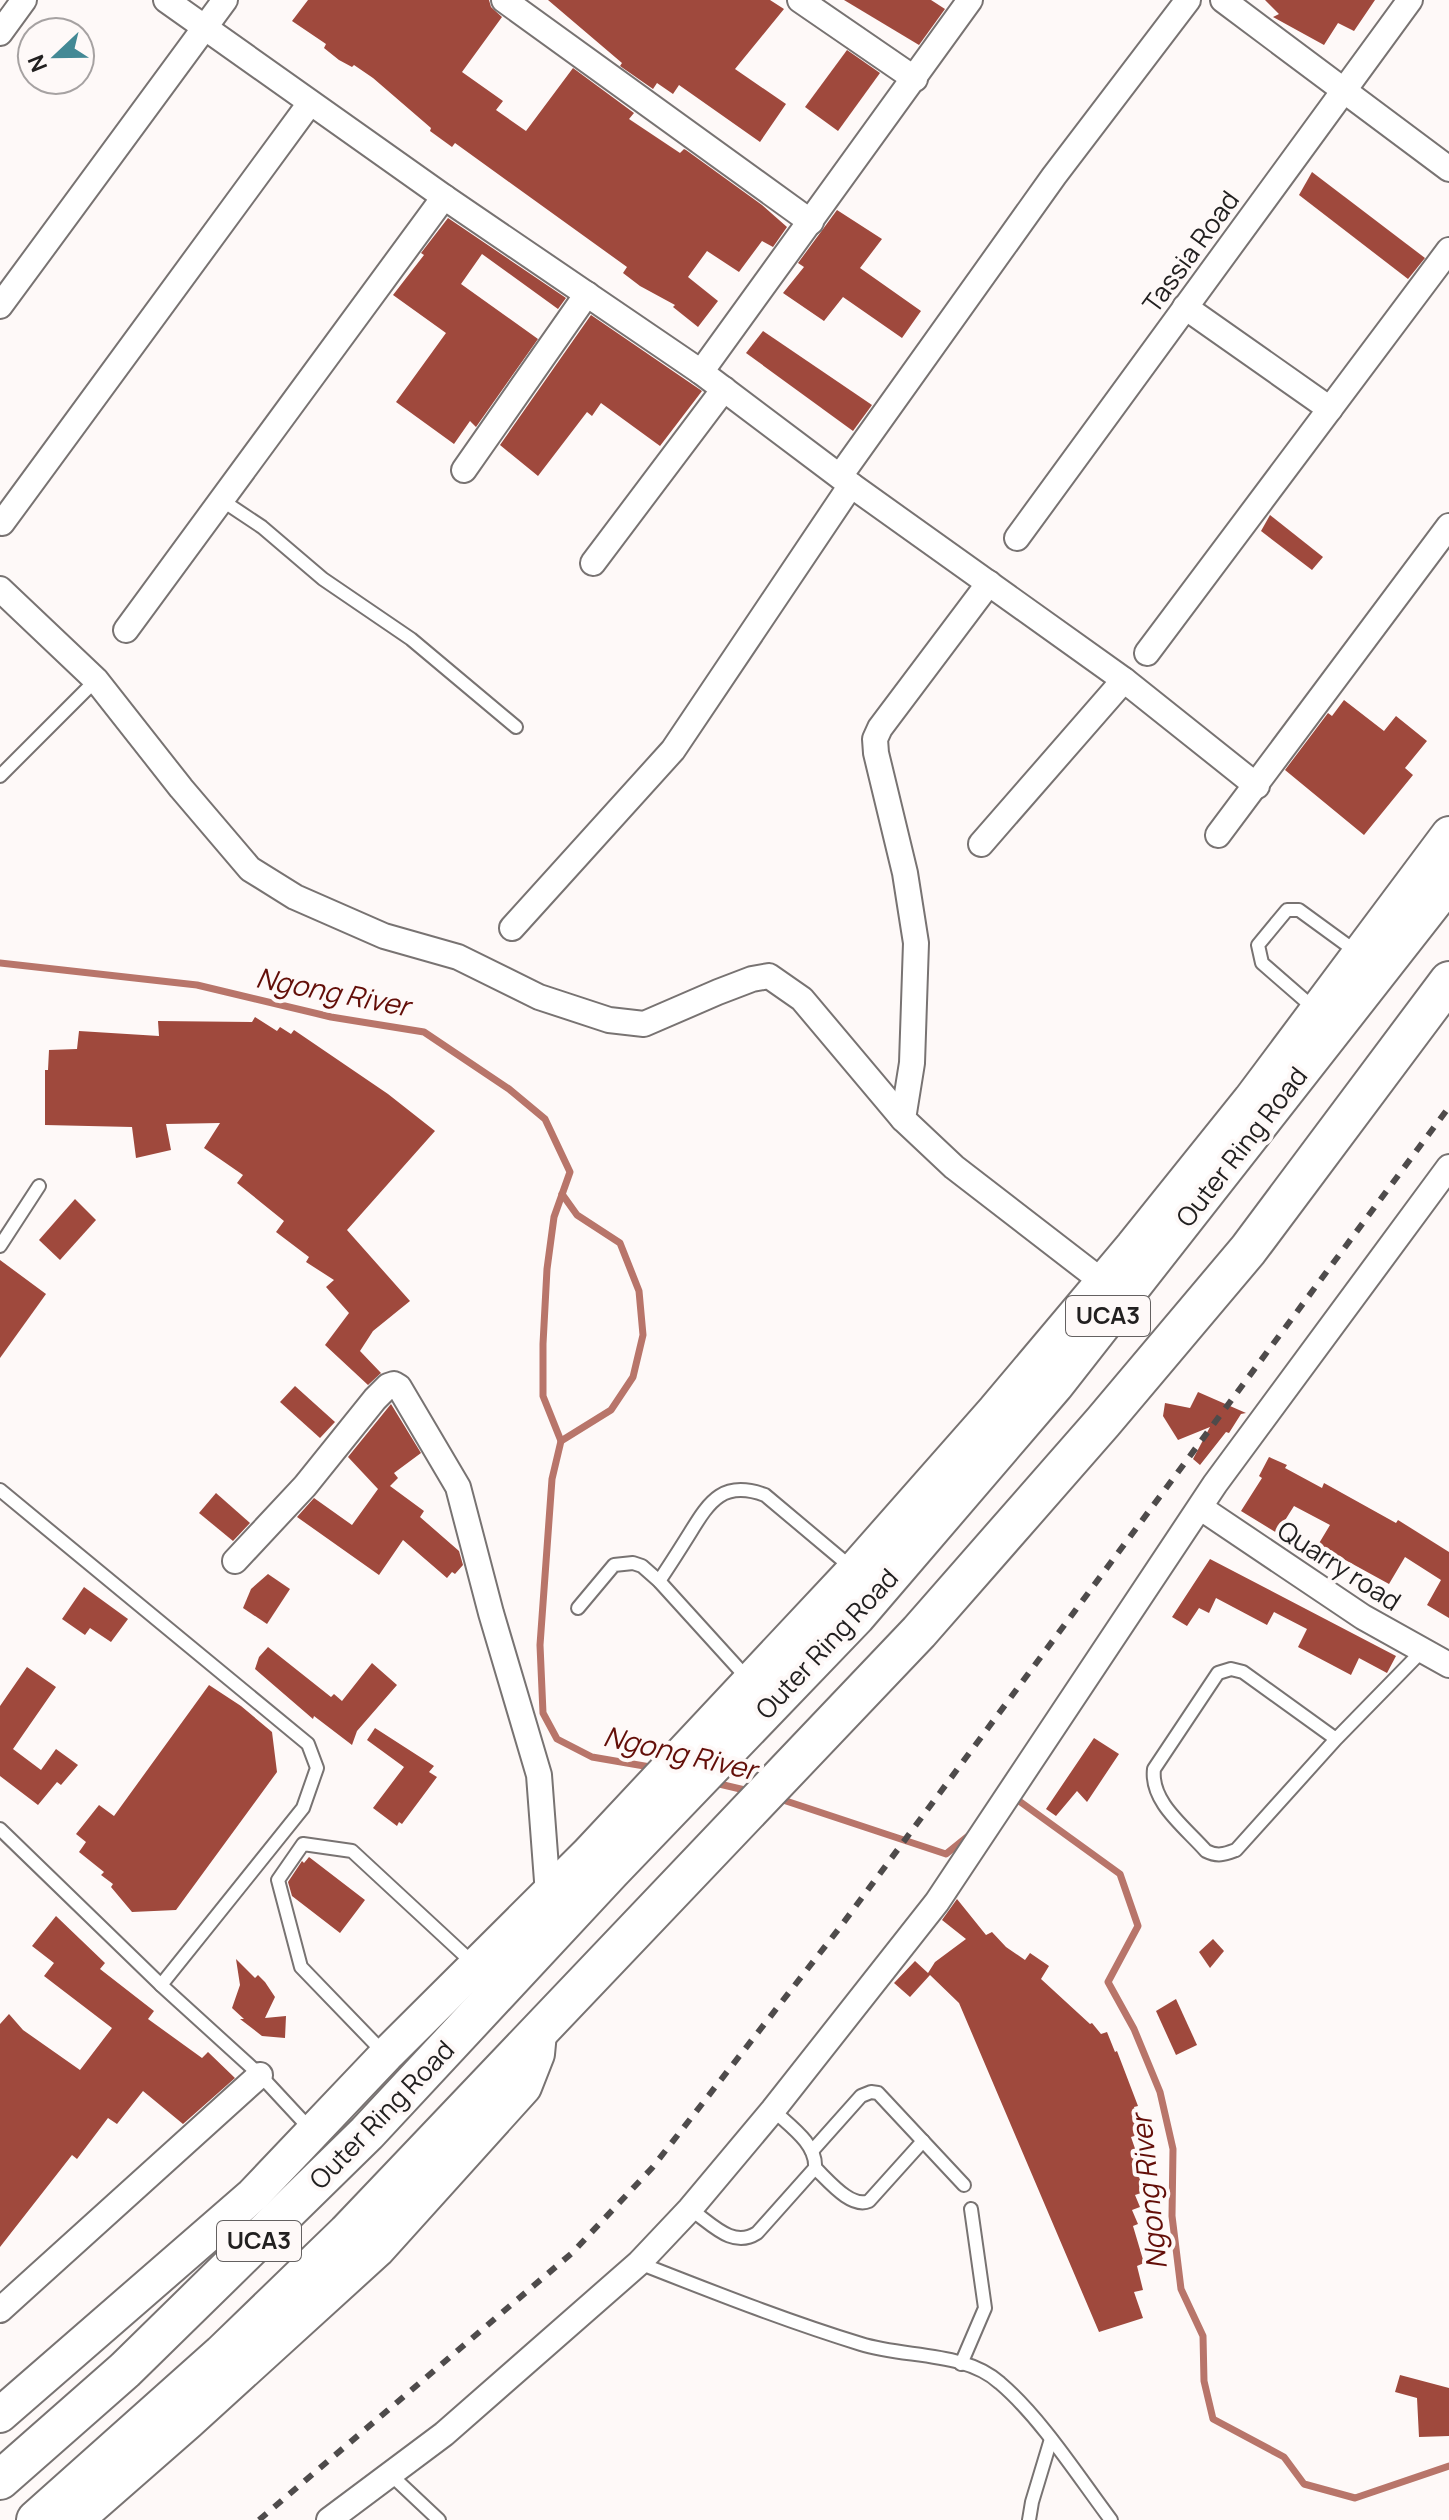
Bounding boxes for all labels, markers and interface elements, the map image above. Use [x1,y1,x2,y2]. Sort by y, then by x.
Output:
north arrow [16,16,96,96]
text: N [21,51,54,76]
street label: Tassia Road [1134,183,1247,320]
water label: Ngong River [253,958,417,1025]
street label: Outer Ring Road [1167,1059,1315,1234]
road number: UCA3 [1066,1296,1150,1336]
street label: Quarry road [1271,1512,1408,1619]
street label: Outer Ring Road [747,1560,906,1727]
water label: Ngong River [600,1716,764,1789]
street label: Outer Ring Road [301,2032,462,2197]
water label: Ngong River [1121,2109,1175,2271]
road number: UCA3 [217,2221,301,2261]

